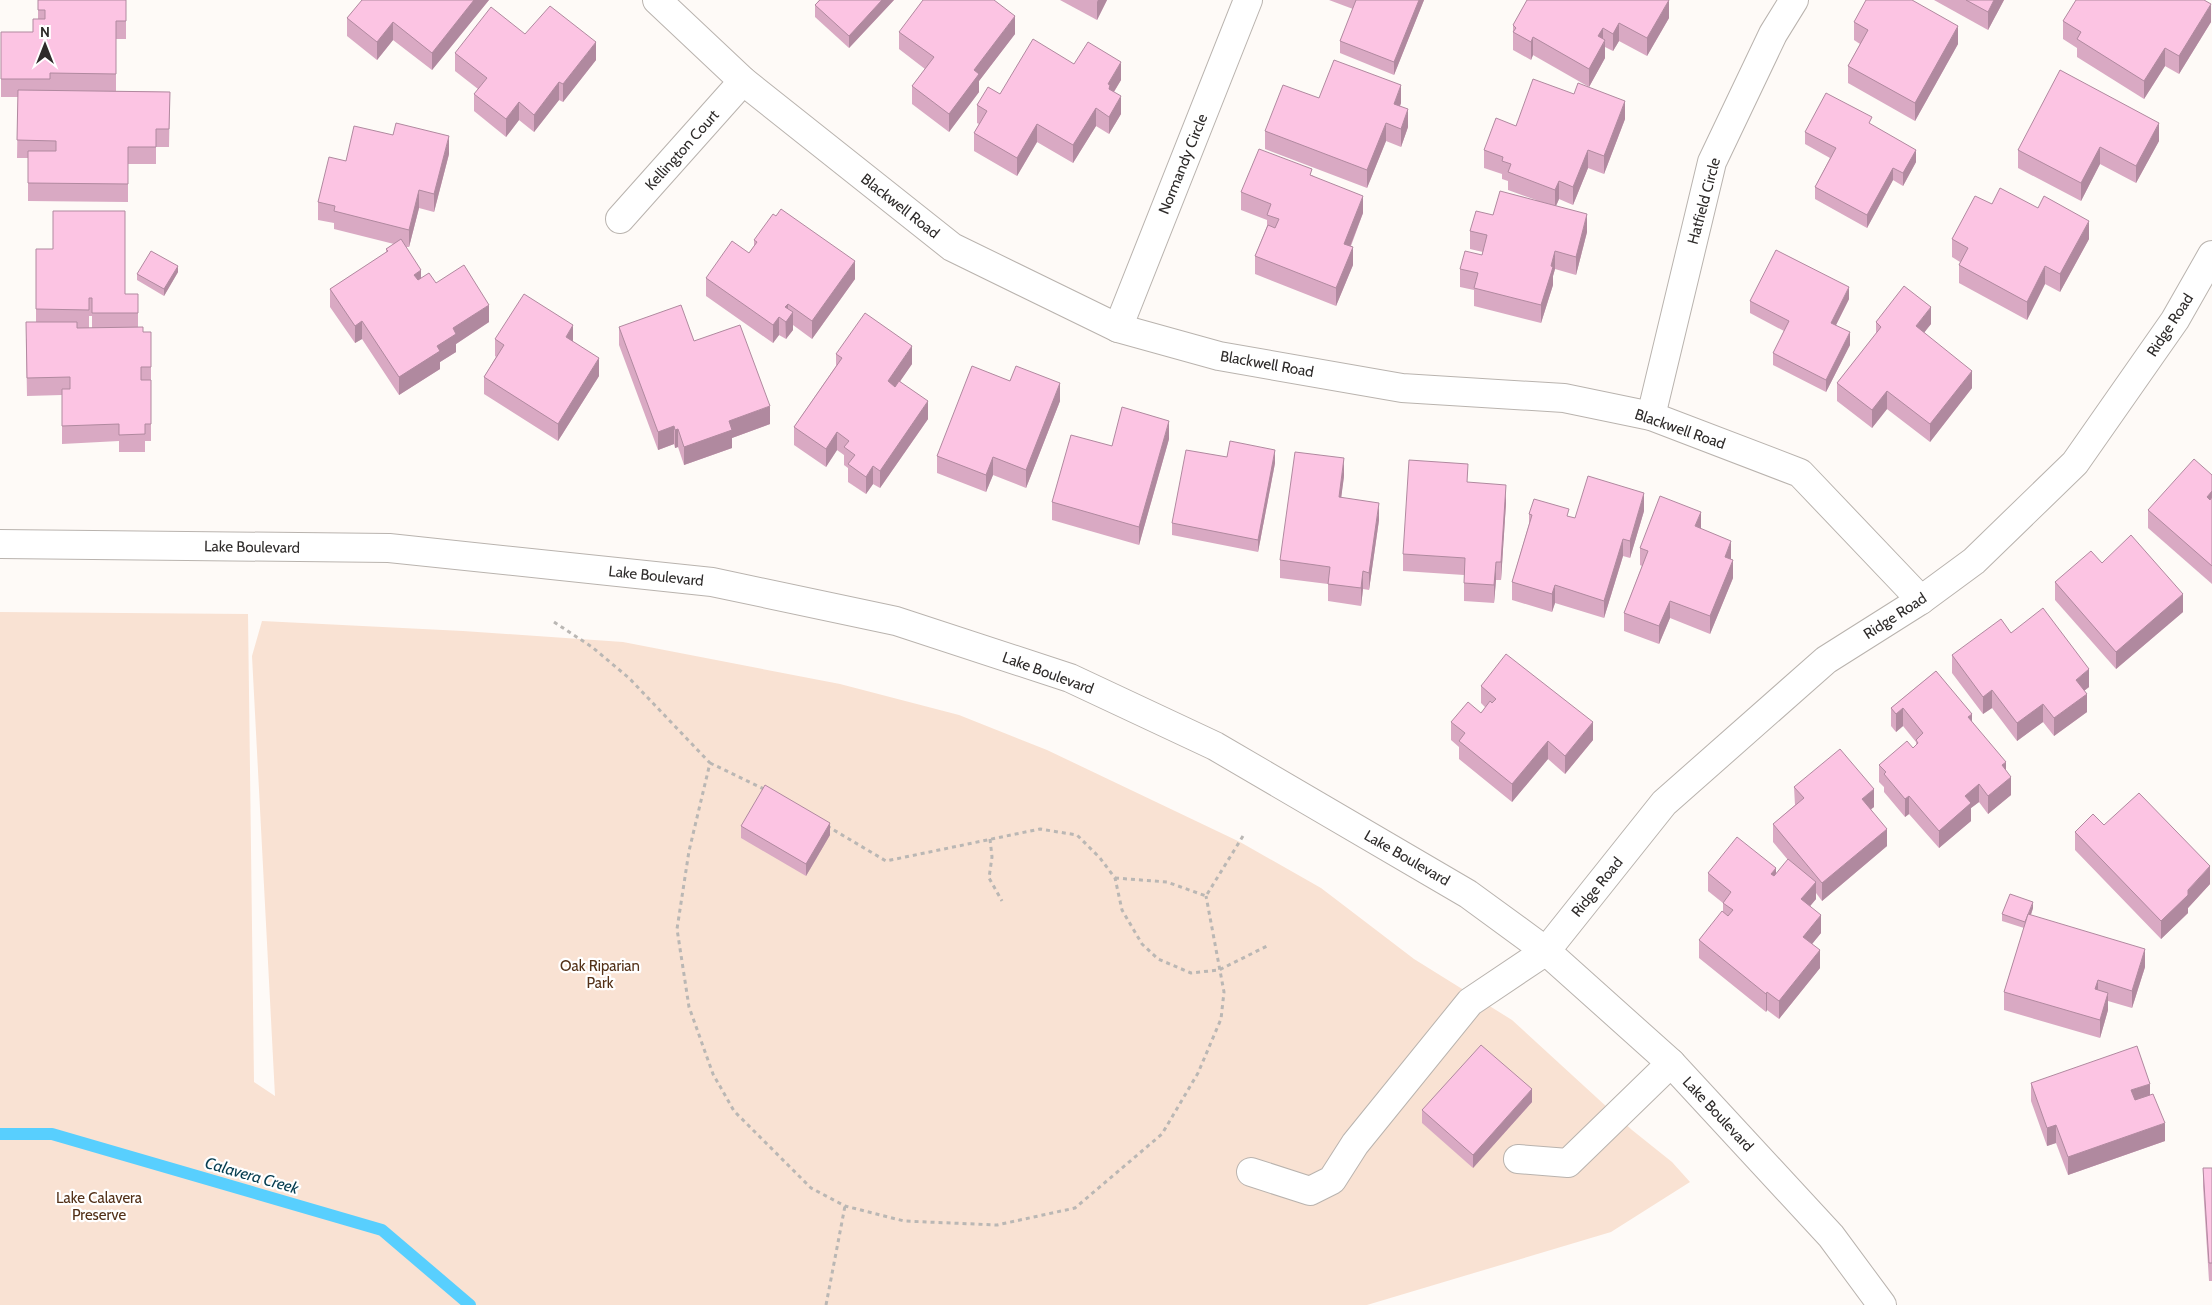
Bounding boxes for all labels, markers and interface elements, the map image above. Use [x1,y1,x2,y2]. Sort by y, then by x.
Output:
north arrow [20,20,70,70]
text: N [40,23,50,41]
street label: Kellington Court [641,106,723,194]
street label: Normandy Circle [1155,111,1211,217]
street label: Hatfield Circle [1684,155,1724,246]
street label: Blackwell Road [857,170,943,242]
street label: Ridge Road [2143,290,2197,360]
street label: Blackwell Road [1219,347,1315,381]
street label: Blackwell Road [1632,405,1728,453]
street label: Lake Boulevard [204,537,300,557]
street label: Lake Boulevard [607,562,705,590]
street label: Ridge Road [1860,589,1930,643]
street label: Lake Boulevard [1000,648,1096,698]
street label: Lake Boulevard [1361,826,1453,890]
street label: Ridge Road [1568,854,1626,920]
park label: Oak Riparian Park [560,957,640,992]
street label: Lake Boulevard [1679,1073,1757,1155]
water label: Calavera Creek [203,1153,302,1198]
park label: Lake Calavera Preserve [56,1189,143,1224]

